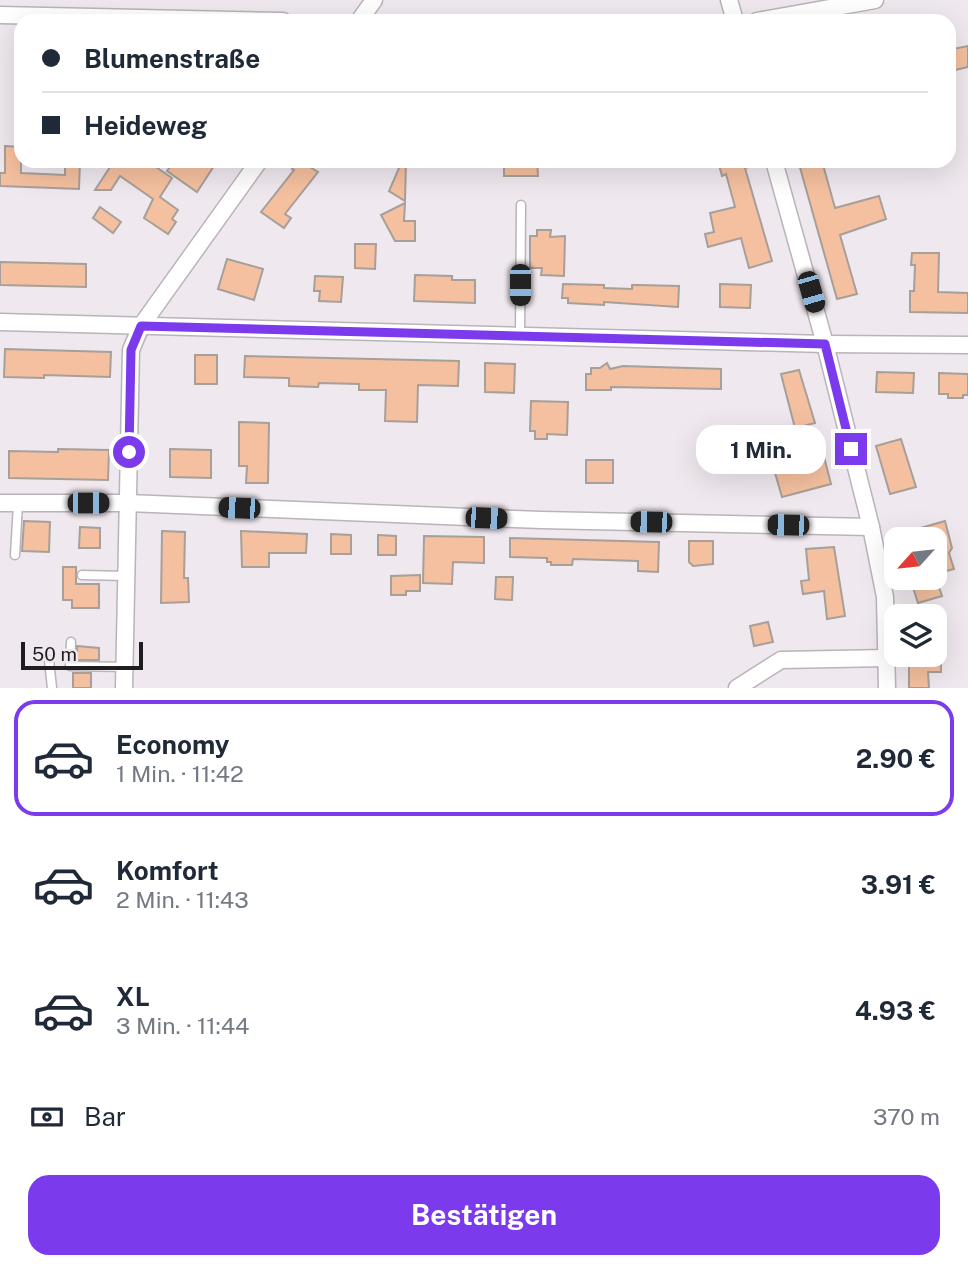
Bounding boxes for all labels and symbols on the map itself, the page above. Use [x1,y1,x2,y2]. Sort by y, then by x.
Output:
car [510,264,531,306]
car [796,269,827,315]
callout: 1 Min. [697,424,826,474]
route end [835,433,867,465]
route start [113,436,145,468]
car [68,493,110,514]
car [218,497,261,519]
car [465,507,508,529]
car [630,511,673,533]
car [767,514,810,536]
north arrow [884,527,947,590]
scale bar [21,639,144,671]

